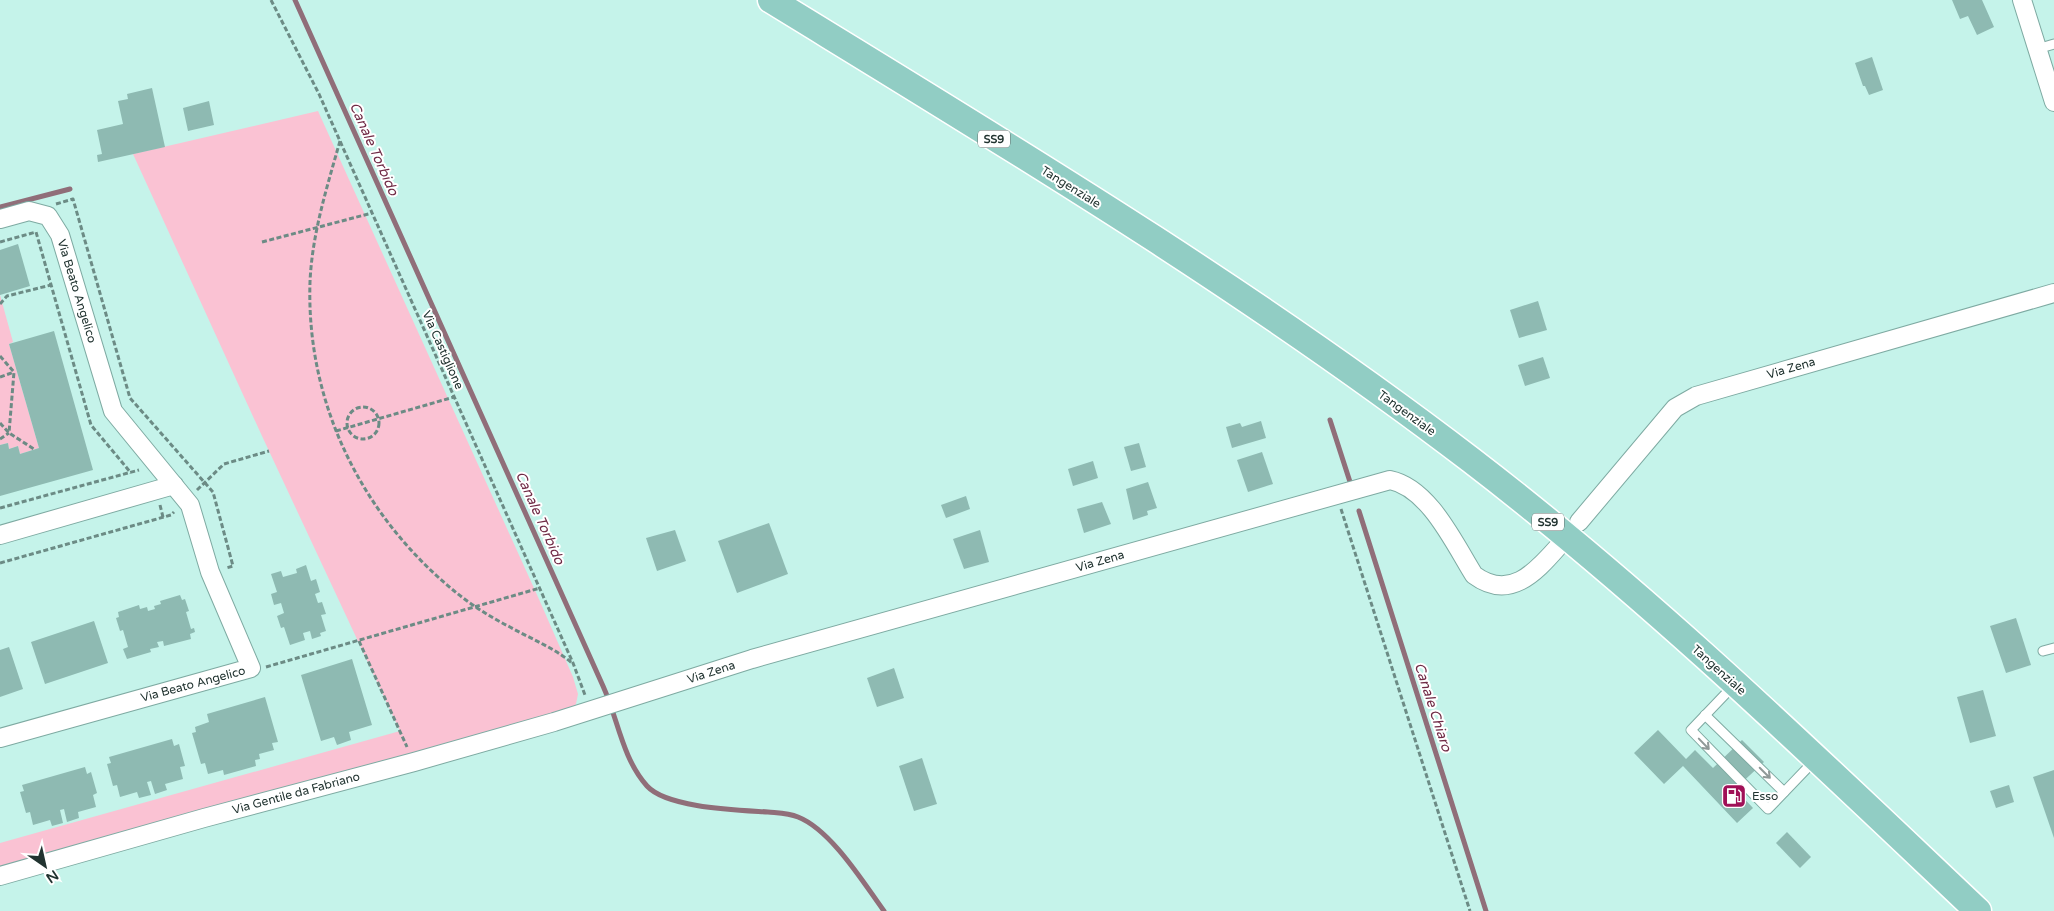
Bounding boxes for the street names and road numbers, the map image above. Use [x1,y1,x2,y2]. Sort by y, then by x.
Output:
road number: SS9 [978,130,1010,148]
street label: Tangenziale [1039,163,1104,211]
street label: Via Beato Angelico [55,237,99,345]
street label: Via Castiglione [419,309,467,392]
street label: Via Zena [1765,354,1817,382]
street label: Tangenziale [1376,387,1439,439]
road number: SS9 [1532,514,1564,530]
street label: Via Zena [1074,547,1126,575]
street label: Tangenziale [1689,642,1749,698]
street label: Via Zena [685,658,737,686]
street label: Via Beato Angelico [139,663,247,705]
street label: Via Gentile da Fabriano [231,769,361,817]

